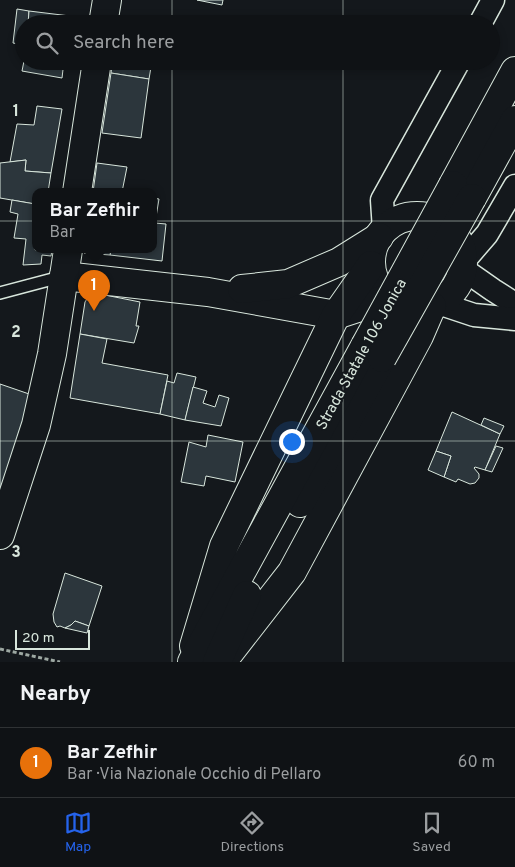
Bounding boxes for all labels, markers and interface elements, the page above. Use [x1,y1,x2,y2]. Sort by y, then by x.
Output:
search box [15,15,500,70]
icon: search [33,29,61,57]
text: Search here [73,31,175,55]
text: 1 [13,102,19,122]
popup [32,188,157,253]
text: Bar Zefhir [49,199,140,223]
text: Bar [49,223,75,243]
pin: 1 [78,270,110,311]
street label: Strada Statale 106 Jonica [313,276,412,434]
text: 2 [11,323,21,343]
your location [279,429,305,455]
text: 3 [11,543,21,563]
scale bar [15,627,90,650]
text: 20 m [22,630,55,647]
text: Nearby [20,681,91,708]
text: Bar Zefhir [67,741,157,765]
text: 1 [33,753,39,773]
text: 60 m [458,753,495,773]
text: Bar · Via Nazionale Occhio di Pellaro [67,765,321,785]
tab: Map [64,809,92,856]
tab: Directions [220,809,284,856]
tab: Saved [412,809,451,856]

